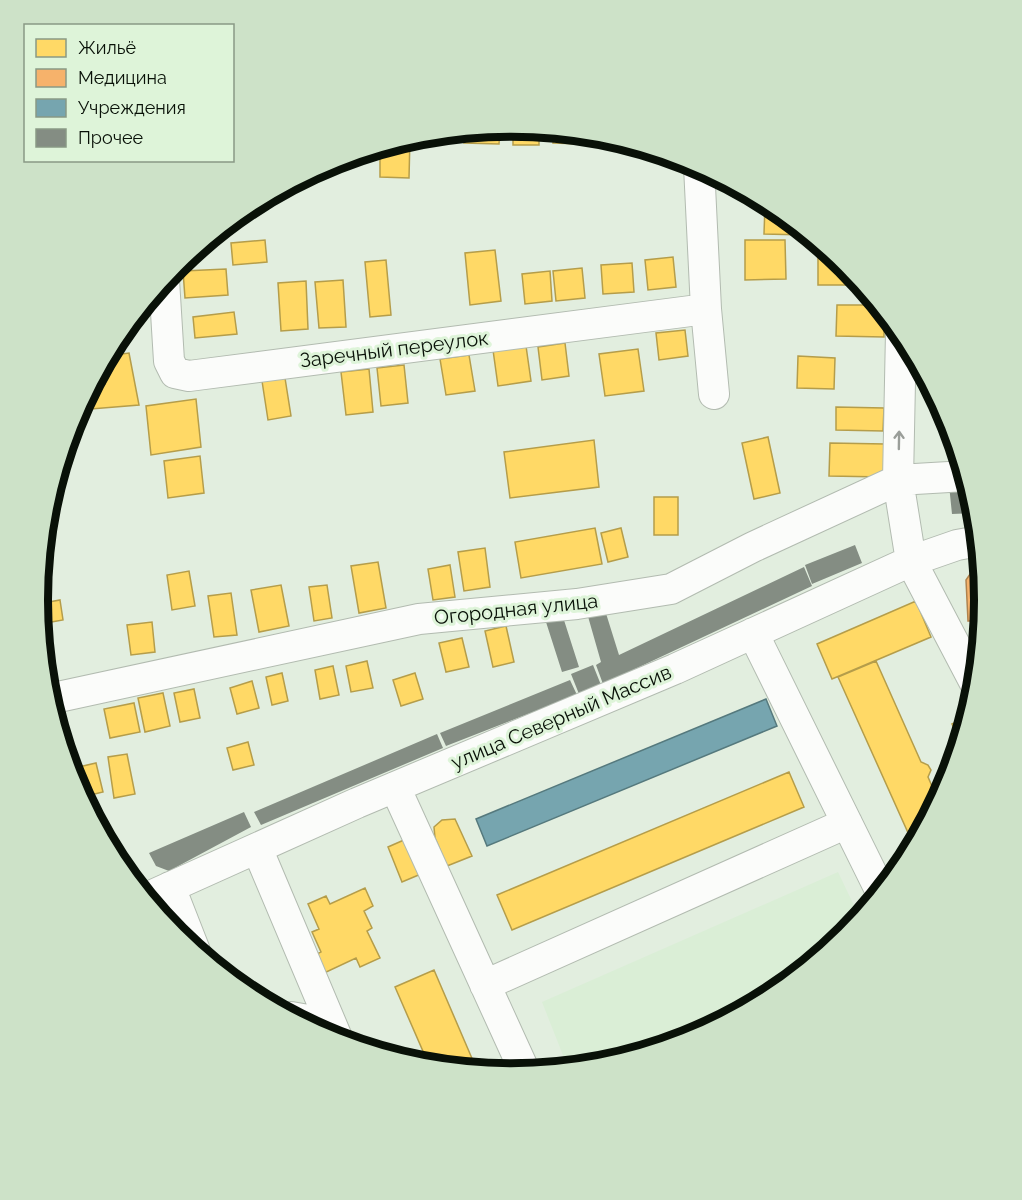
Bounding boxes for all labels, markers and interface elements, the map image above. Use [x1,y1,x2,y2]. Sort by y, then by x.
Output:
legend [24,24,234,162]
text: Жильё [78,37,136,58]
text: Медицина [78,67,167,88]
text: Учреждения [78,97,186,118]
text: Прочее [78,127,144,148]
street label: Заречный переулок [298,326,490,372]
one-way arrow [893,431,905,451]
street label: Огородная улица [433,588,599,630]
street label: улица Северный Массив [447,660,675,774]

